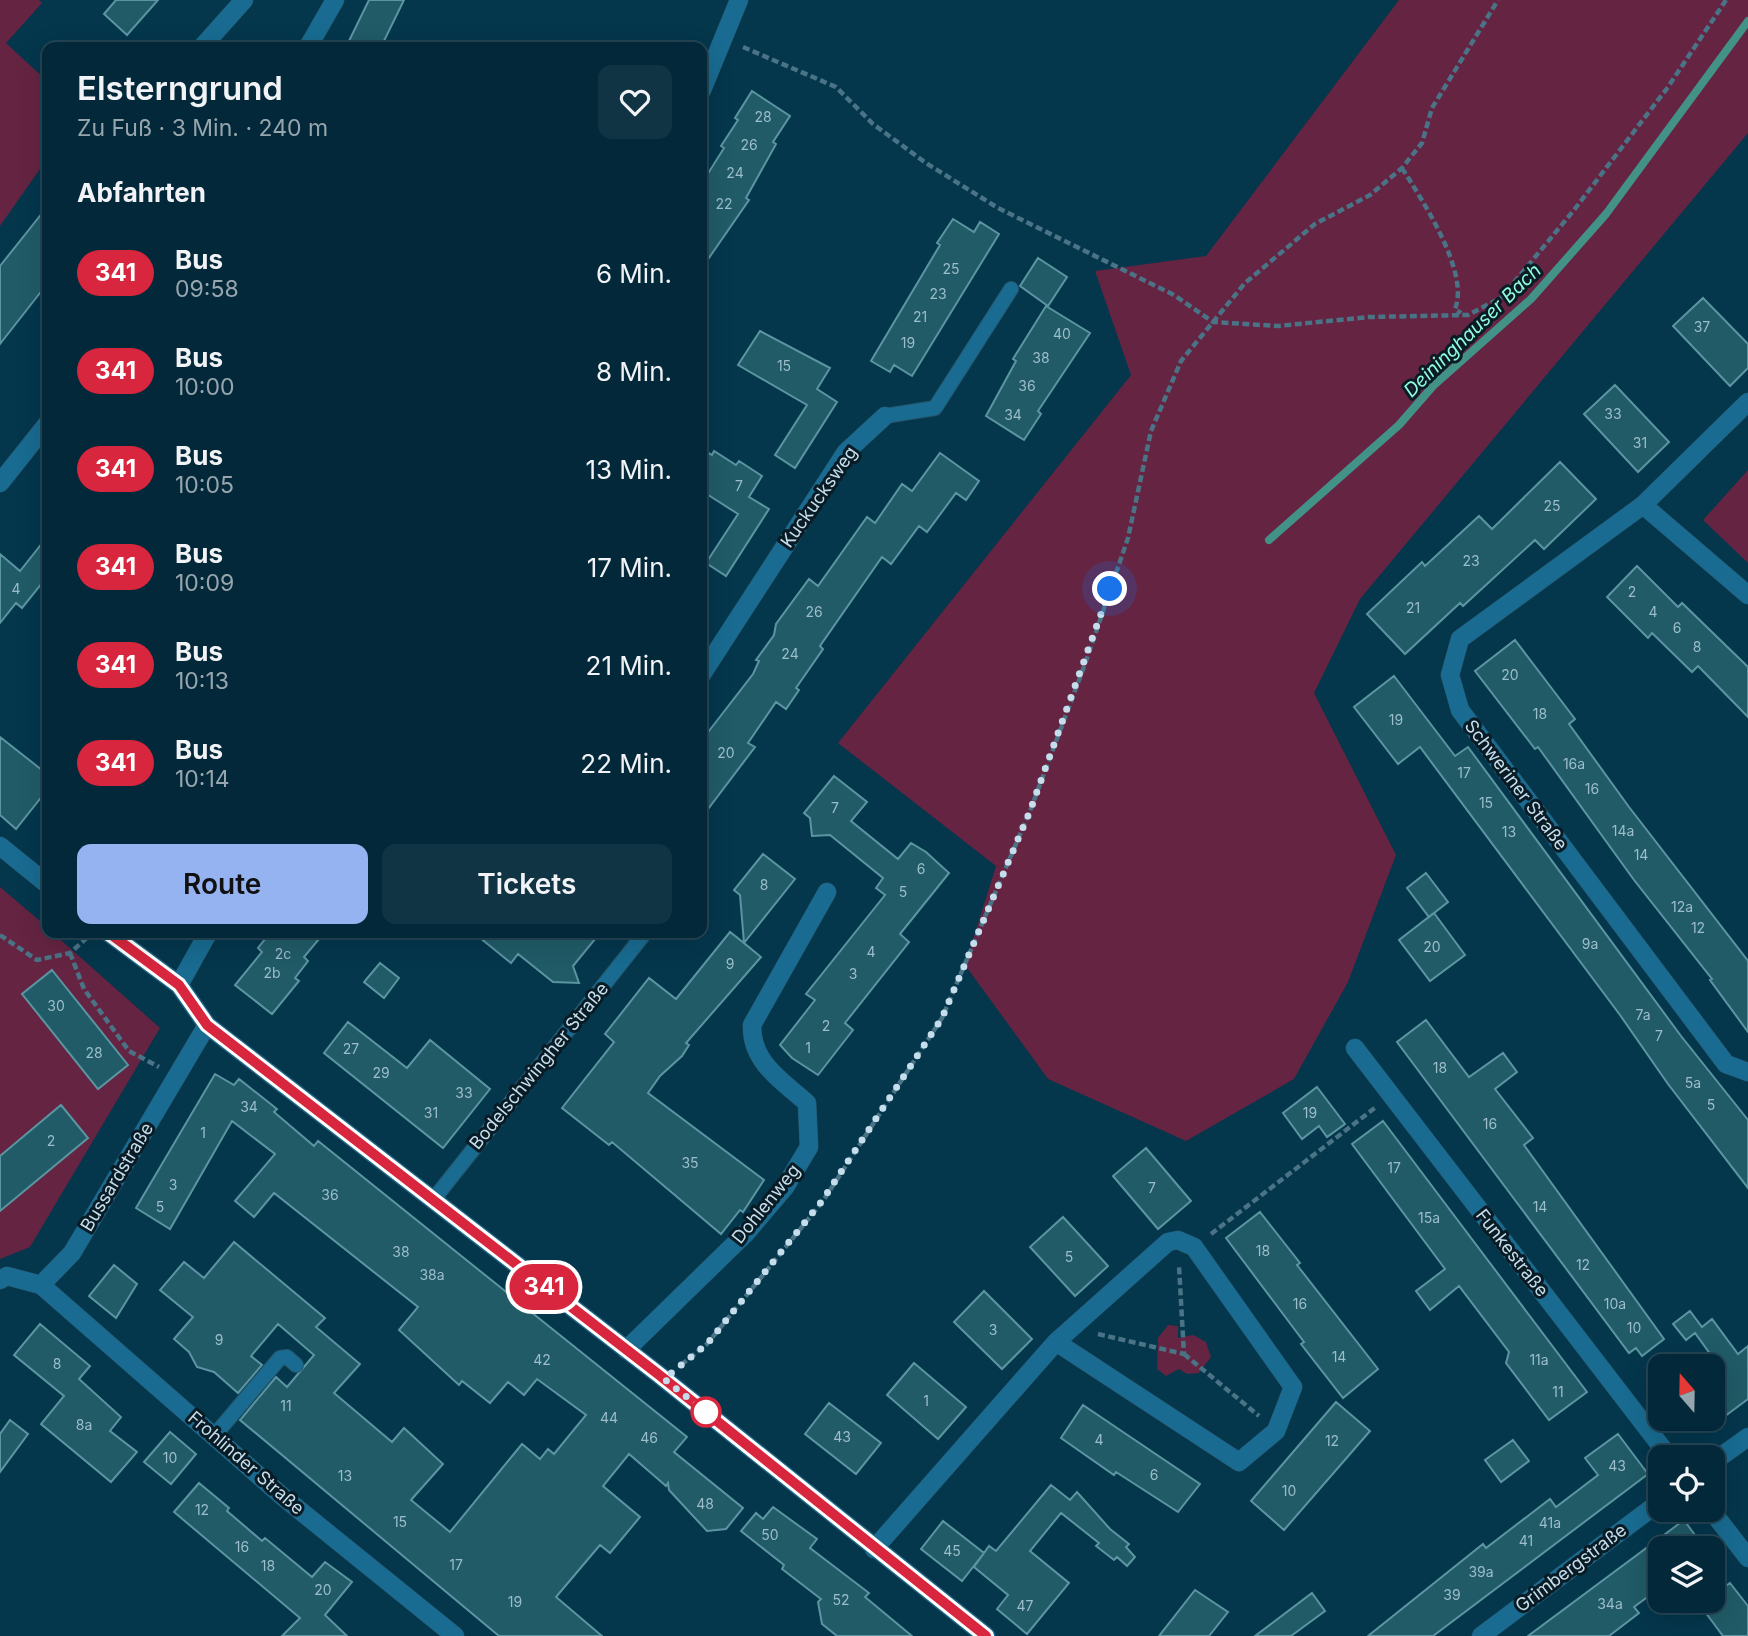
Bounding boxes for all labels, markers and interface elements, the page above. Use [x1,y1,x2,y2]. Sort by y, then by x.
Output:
button: heart [598,65,672,139]
text: Elsterngrund [77,68,283,108]
house number: 28 [754,108,772,125]
text: Zu Fuß · 3 Min. · 240 m [77,114,328,142]
house number: 26 [740,136,758,153]
house number: 24 [726,164,744,181]
text: Abfahrten [77,177,206,208]
house number: 22 [715,195,733,212]
text: Bus [175,244,223,275]
text: 341 [95,258,136,287]
text: 6 Min. [596,258,672,289]
water label: Deininghauser Bach [1399,259,1546,402]
house number: 25 [942,260,960,277]
text: 09:58 [175,275,239,303]
house number: 23 [929,285,947,302]
house number: 21 [913,308,927,325]
house number: 37 [1694,318,1710,335]
house number: 40 [1053,325,1071,342]
house number: 19 [901,334,915,351]
text: Bus [175,342,223,373]
house number: 38 [1032,349,1050,366]
text: 341 [95,356,136,385]
text: 8 Min. [596,356,672,387]
house number: 15 [777,357,791,374]
text: 10:00 [175,373,235,401]
house number: 36 [1018,377,1036,394]
house number: 33 [1604,405,1622,422]
house number: 34 [1004,406,1022,423]
house number: 31 [1633,434,1647,451]
text: Bus [175,440,223,471]
street label: Kuckucksweg [776,442,861,551]
text: 341 [95,454,136,483]
text: 13 Min. [585,454,672,485]
text: 10:05 [175,471,234,499]
house number: 7 [735,477,743,494]
house number: 25 [1543,497,1561,514]
text: Bus [175,538,223,569]
text: 341 [95,552,136,581]
text: 17 Min. [587,552,672,583]
house number: 23 [1462,552,1480,569]
text: 10:09 [175,569,234,597]
your location [1092,571,1127,606]
house number: 4 [11,580,21,597]
house number: 2 [1628,583,1636,600]
house number: 21 [1406,599,1420,616]
house number: 26 [805,603,823,620]
house number: 4 [1648,603,1658,620]
house number: 6 [1673,619,1681,636]
text: Bus [175,636,223,667]
house number: 8 [1693,638,1701,655]
house number: 24 [781,645,799,662]
text: 341 [95,650,136,679]
text: 21 Min. [586,650,672,681]
house number: 20 [1501,666,1519,683]
text: 10:13 [175,667,229,695]
house number: 18 [1533,705,1547,722]
house number: 19 [1389,711,1403,728]
street label: Schweriner Straße [1461,715,1572,854]
text: Bus [175,734,223,765]
house number: 20 [717,744,735,761]
text: 341 [95,748,136,777]
text: 22 Min. [580,748,672,779]
house number: 16a [1563,755,1585,772]
house number: 17 [1457,764,1471,781]
text: 10:14 [175,765,230,793]
house number: 16 [1585,780,1599,797]
house number: 15 [1479,794,1493,811]
house number: 7 [831,799,839,816]
house number: 14a [1612,822,1634,839]
house number: 13 [1502,823,1516,840]
button: Route [77,844,368,924]
button: Tickets [382,844,672,924]
house number: 14 [1634,846,1648,863]
house number: 6 [917,860,925,877]
house number: 8 [760,876,768,893]
house number: 5 [899,883,907,900]
house number: 12a [1671,898,1693,915]
house number: 12 [1691,919,1705,936]
house number: 9a [1582,935,1598,952]
house number: 20 [1423,938,1441,955]
house number: 4 [866,943,876,960]
house number: 2c [275,945,291,962]
house number: 9 [726,955,734,972]
house number: 2b [263,964,281,981]
house number: 3 [849,965,857,982]
street label: Bodelschwingher Straße [465,978,612,1153]
house number: 30 [47,997,65,1014]
house number: 7a [1635,1006,1651,1023]
house number: 2 [822,1017,830,1034]
house number: 7 [1655,1027,1663,1044]
house number: 1 [805,1039,811,1056]
house number: 27 [343,1040,359,1057]
house number: 28 [85,1044,103,1061]
house number: 18 [1433,1059,1447,1076]
house number: 29 [372,1064,390,1081]
house number: 5a [1685,1074,1701,1091]
house number: 33 [455,1084,473,1101]
house number: 5 [1707,1096,1715,1113]
house number: 34 [240,1098,258,1115]
house number: 31 [424,1104,438,1121]
house number: 19 [1303,1104,1317,1121]
house number: 16 [1483,1115,1497,1132]
street label: Bussardstraße [76,1119,157,1235]
house number: 1 [200,1124,206,1141]
house number: 2 [47,1132,55,1149]
house number: 35 [681,1154,699,1171]
house number: 17 [1387,1159,1401,1176]
street label: Dohlenweg [727,1160,804,1248]
house number: 3 [169,1176,177,1193]
house number: 7 [1148,1179,1156,1196]
house number: 36 [321,1186,339,1203]
house number: 5 [156,1198,164,1215]
house number: 14 [1533,1198,1547,1215]
street label: Funkestraße [1472,1205,1553,1301]
house number: 15a [1418,1209,1440,1226]
house number: 18 [1256,1242,1270,1259]
house number: 38 [392,1243,410,1260]
house number: 5 [1065,1248,1073,1265]
house number: 12 [1576,1256,1590,1273]
line badge: 341 [504,1264,584,1310]
house number: 38a [419,1266,445,1283]
text: 341 [523,1272,565,1301]
house number: 16 [1293,1295,1307,1312]
house number: 10a [1604,1295,1626,1312]
house number: 10 [1627,1319,1641,1336]
house number: 3 [989,1321,997,1338]
house number: 9 [215,1331,223,1348]
house number: 14 [1332,1348,1346,1365]
house number: 42 [533,1351,551,1368]
house number: 11a [1529,1351,1549,1368]
north arrow [1648,1354,1726,1432]
map controls [1648,1354,1725,1613]
house number: 8 [53,1355,61,1372]
house number: 11 [1552,1383,1564,1400]
house number: 1 [923,1392,929,1409]
house number: 11 [280,1397,292,1414]
unlabelled marker [691,1397,721,1427]
street label: Frohlinder Straße [184,1407,309,1519]
house number: 44 [600,1409,618,1426]
house number: 8a [76,1416,92,1433]
house number: 43 [833,1428,851,1445]
house number: 46 [640,1429,658,1446]
house number: 4 [1094,1431,1104,1448]
house number: 12 [1325,1432,1339,1449]
button: locate [1648,1445,1725,1522]
house number: 10 [163,1449,177,1466]
house number: 43 [1608,1457,1626,1474]
house number: 6 [1150,1466,1158,1483]
house number: 13 [338,1467,352,1484]
house number: 10 [1282,1482,1296,1499]
house number: 48 [696,1495,714,1512]
house number: 12 [195,1501,209,1518]
house number: 15 [393,1513,407,1530]
house number: 41a [1539,1514,1561,1531]
street label: Grimbergstraße [1511,1519,1630,1616]
house number: 50 [761,1526,779,1543]
house number: 41 [1519,1532,1533,1549]
button: layers [1648,1536,1725,1613]
house number: 16 [235,1538,249,1555]
house number: 45 [943,1542,961,1559]
house number: 17 [449,1556,463,1573]
house number: 18 [261,1557,275,1574]
house number: 39a [1468,1563,1494,1580]
house number: 20 [314,1581,332,1598]
house number: 39 [1443,1586,1461,1603]
house number: 52 [832,1591,850,1608]
house number: 19 [508,1593,522,1610]
house number: 34a [1597,1595,1623,1612]
house number: 47 [1017,1597,1034,1614]

